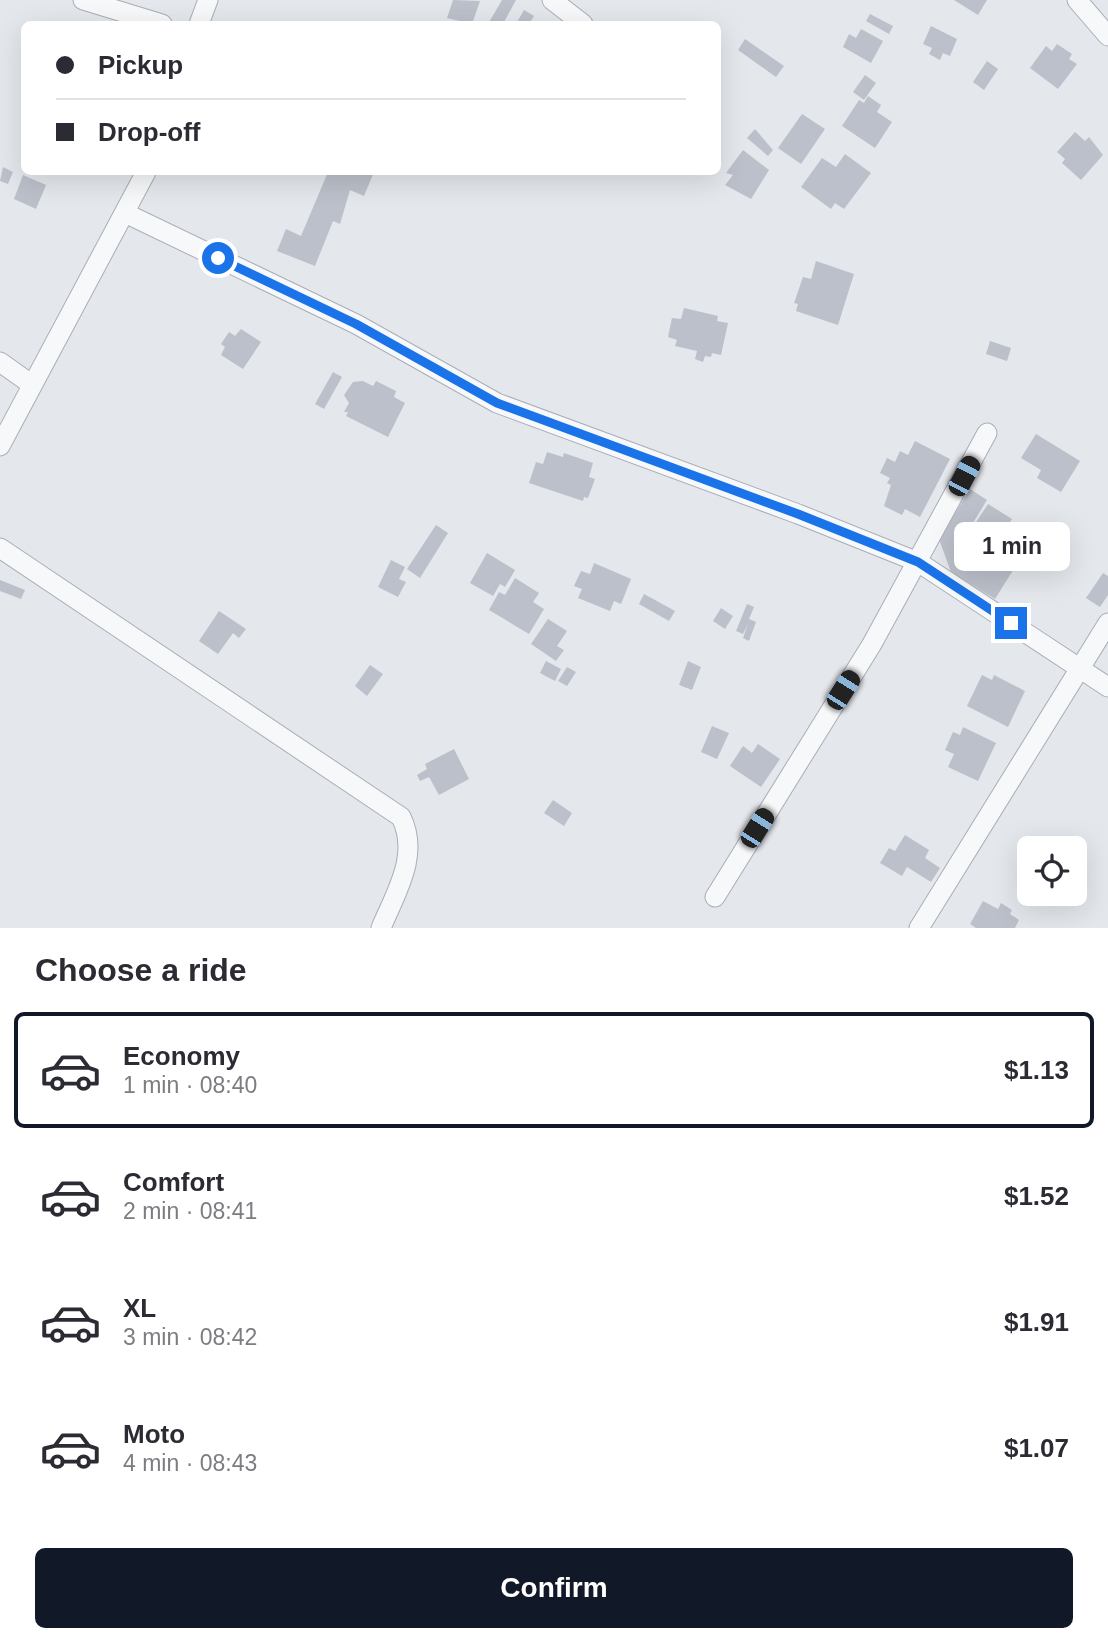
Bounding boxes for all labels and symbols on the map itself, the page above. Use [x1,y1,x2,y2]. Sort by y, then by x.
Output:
route start [202,242,234,274]
car [945,453,984,499]
callout: 1 min [953,522,1069,570]
route end [995,607,1027,639]
car [823,667,864,713]
car [737,805,778,851]

